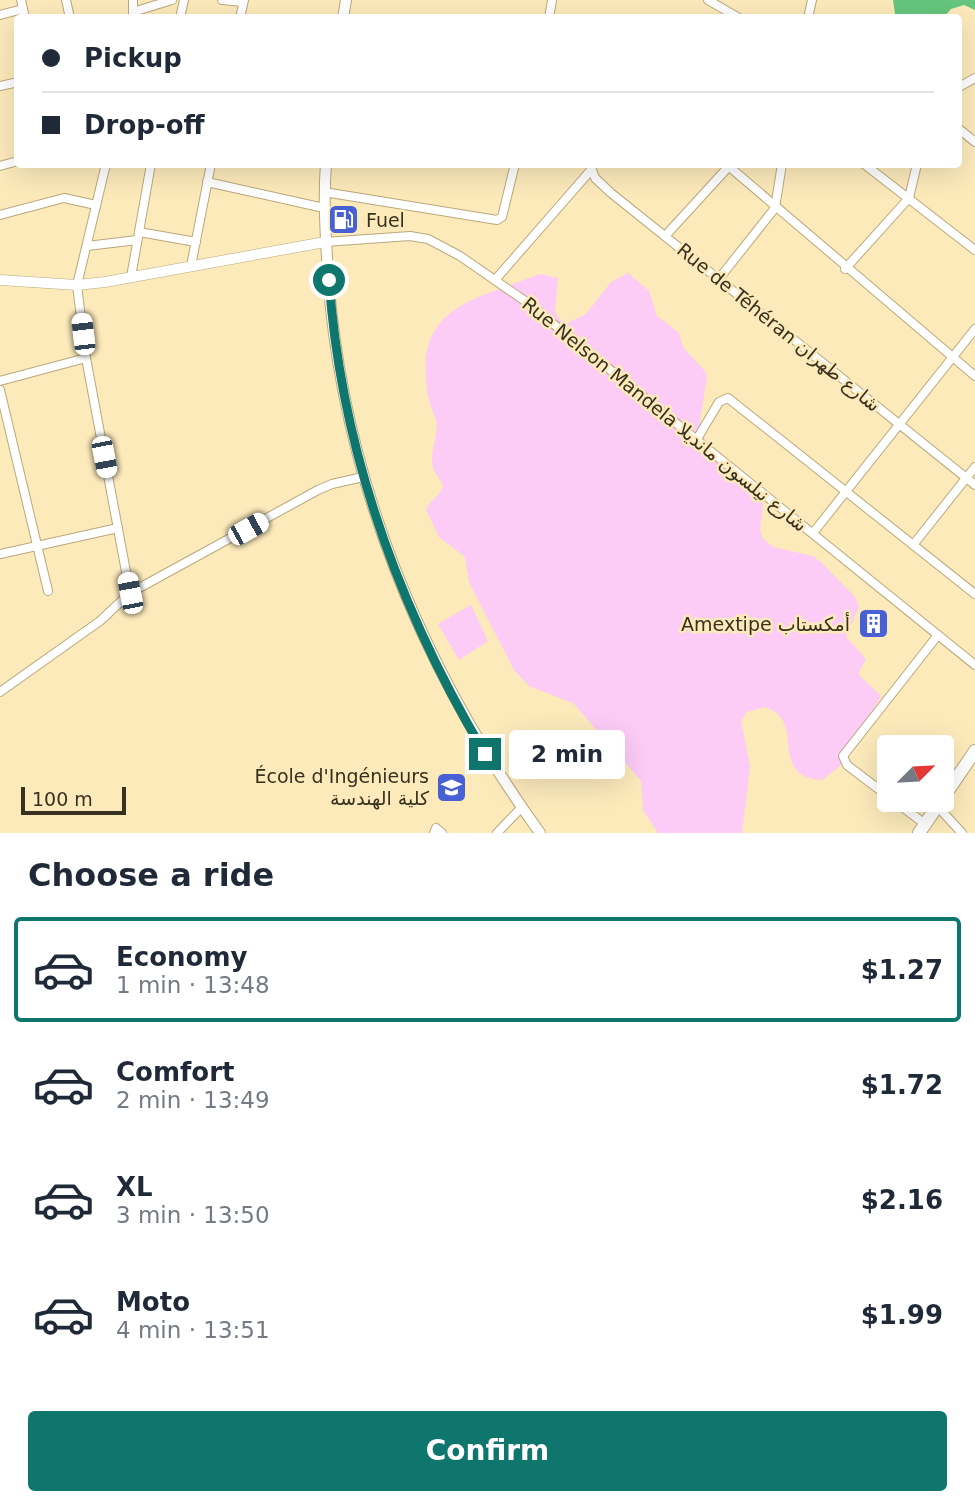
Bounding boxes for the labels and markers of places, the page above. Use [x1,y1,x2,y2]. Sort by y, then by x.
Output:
fuel station icon: Fuel [326,203,360,237]
place label: Fuel [366,209,405,231]
building icon: Amextipe أمكستاب [856,607,890,641]
place label: Amextipe أمكستاب [681,612,850,635]
place label: École d'Ingénieurs كلية الهندسة [254,765,430,810]
school or university icon: École d'Ingénieurs كلية الهندسة [435,770,469,804]

